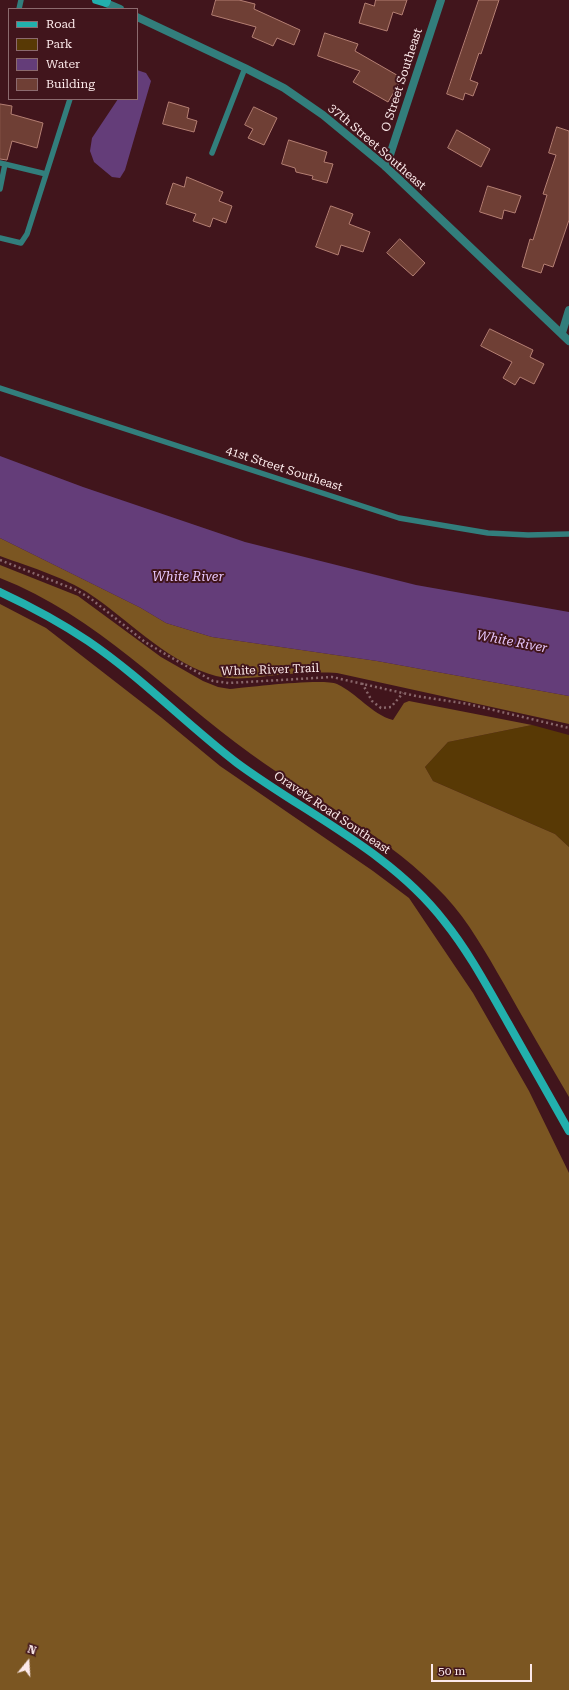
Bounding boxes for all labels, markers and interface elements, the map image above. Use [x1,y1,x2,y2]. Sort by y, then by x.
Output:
legend [8,8,138,100]
text: Road [46,17,75,31]
street label: O Street Southeast [378,26,426,134]
text: Park [46,37,72,51]
text: Water [46,57,80,71]
text: Building [46,77,95,91]
street label: 37th Street Southeast [325,101,429,193]
street label: 41st Street Southeast [224,443,344,495]
water label: White River [152,569,224,585]
water label: White River [475,628,549,656]
street label: White River Trail [221,661,319,679]
street label: Oravetz Road Southeast [271,769,393,857]
north arrow [8,1642,48,1682]
text: N [26,1643,38,1658]
scale bar [433,1656,534,1682]
text: 50 m [438,1664,465,1678]

